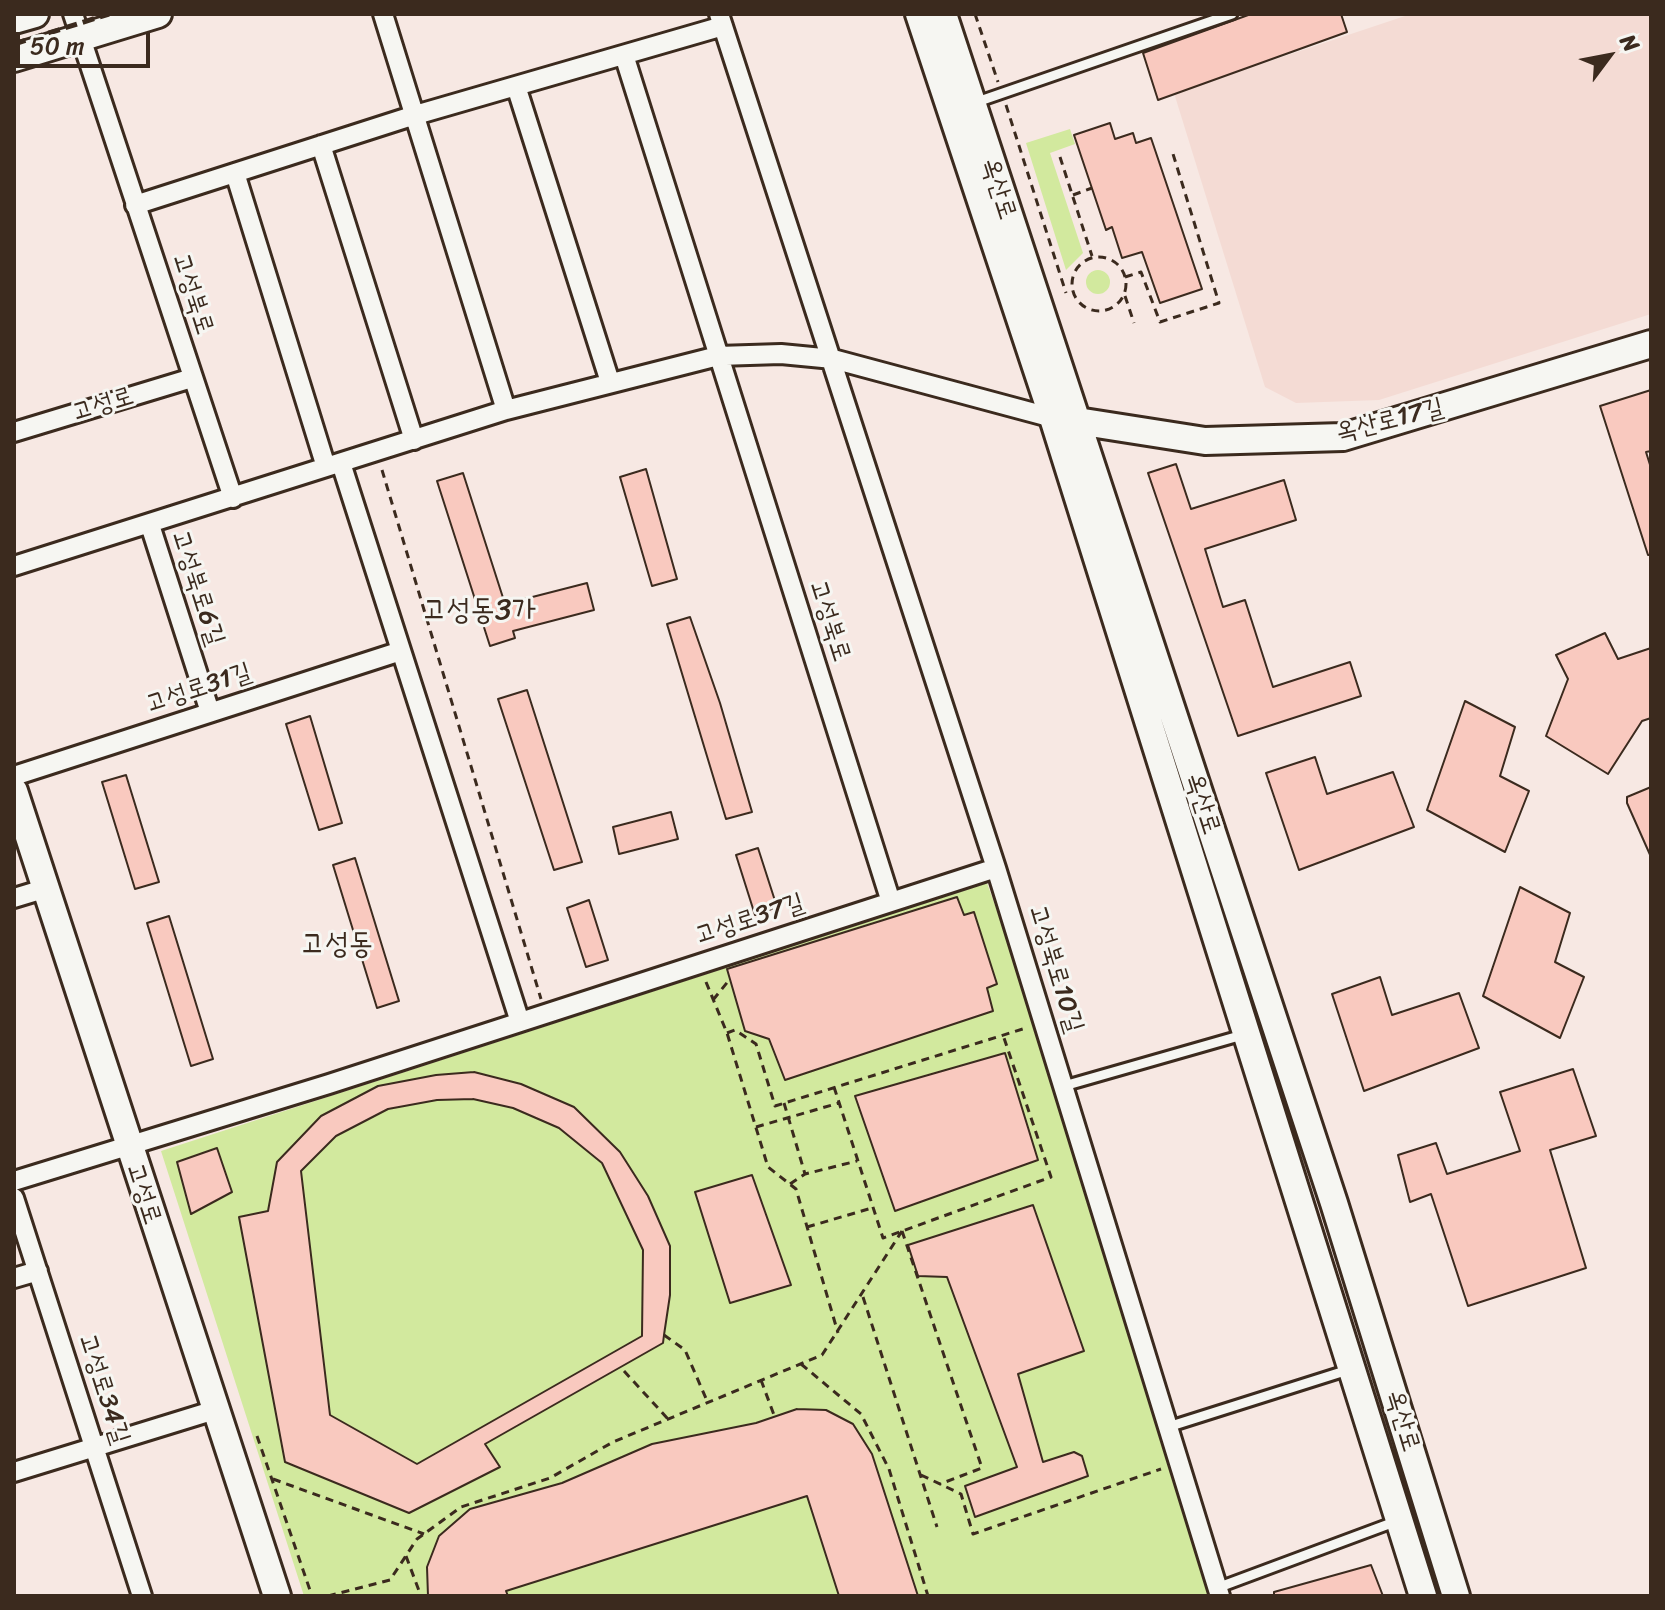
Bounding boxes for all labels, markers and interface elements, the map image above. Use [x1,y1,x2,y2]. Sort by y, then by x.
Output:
scale bar [20,16,154,66]
north arrow [1569,16,1649,96]
text: 50 m [30,25,85,67]
text: N [1609,26,1650,60]
street label: 옥산로 [973,154,1023,224]
street label: 고성북로 [164,249,220,339]
street label: 고성로 [68,381,138,429]
street label: 옥산로17길 [1333,393,1447,449]
street label: 고성북로6길 [164,526,230,650]
street label: 고성북로 [801,576,857,666]
district label: 고성동3가 [422,593,536,629]
street label: 고성로31길 [142,657,256,721]
street label: 옥산로 [1177,769,1227,839]
street label: 고성로37길 [692,888,808,952]
street label: 고성북로10길 [1021,901,1089,1037]
district label: 고성동 [301,927,373,963]
street label: 고성로 [118,1159,168,1229]
street label: 고성로34길 [71,1330,135,1448]
street label: 옥산로 [1378,1386,1426,1456]

